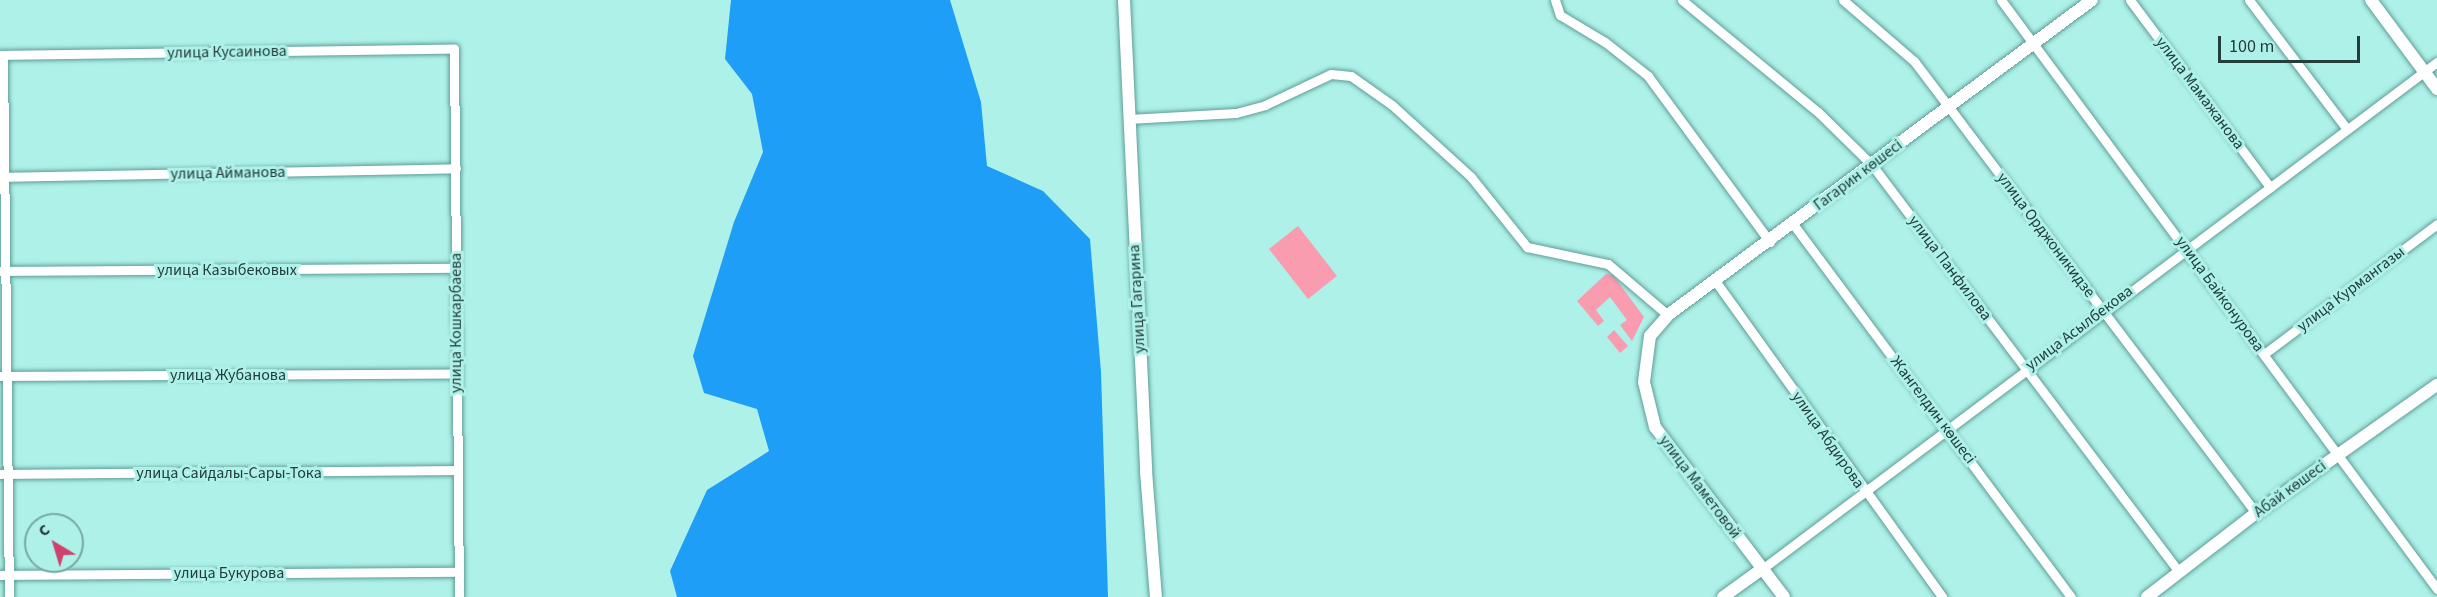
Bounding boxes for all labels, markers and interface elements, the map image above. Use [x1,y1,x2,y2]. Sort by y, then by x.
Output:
scale bar [2221,24,2364,62]
street label: улица Мамажанова [2151,33,2249,153]
text: 100 m [2229,34,2274,59]
street label: улица Кусаинова [167,41,287,63]
street label: Гагарин көшесі [1810,135,1906,215]
street label: улица Айманова [170,162,286,184]
street label: улица Орджоникидзе [1993,169,2099,301]
street label: улица Панфилова [1904,212,1996,324]
street label: улица Байконурова [2172,233,2268,355]
street label: улица Курмангазы [2293,242,2409,336]
street label: улица Гагарина [1125,244,1149,354]
street label: улица Кошкарбаева [446,253,466,393]
street label: улица Казыбековых [157,260,297,280]
street label: улица Асылбекова [2021,281,2137,375]
street label: Жангелдин көшесі [1886,352,1980,468]
street label: улица Жубанова [170,365,286,385]
street label: улица Абдирова [1787,388,1869,492]
street label: улица Маметовой [1655,432,1745,542]
street label: Абай көшесі [2250,456,2330,522]
street label: улица Сайдалы-Сары-Тока [136,463,322,483]
north arrow [24,513,84,573]
text: С [34,519,55,542]
street label: улица Букурова [174,563,284,583]

